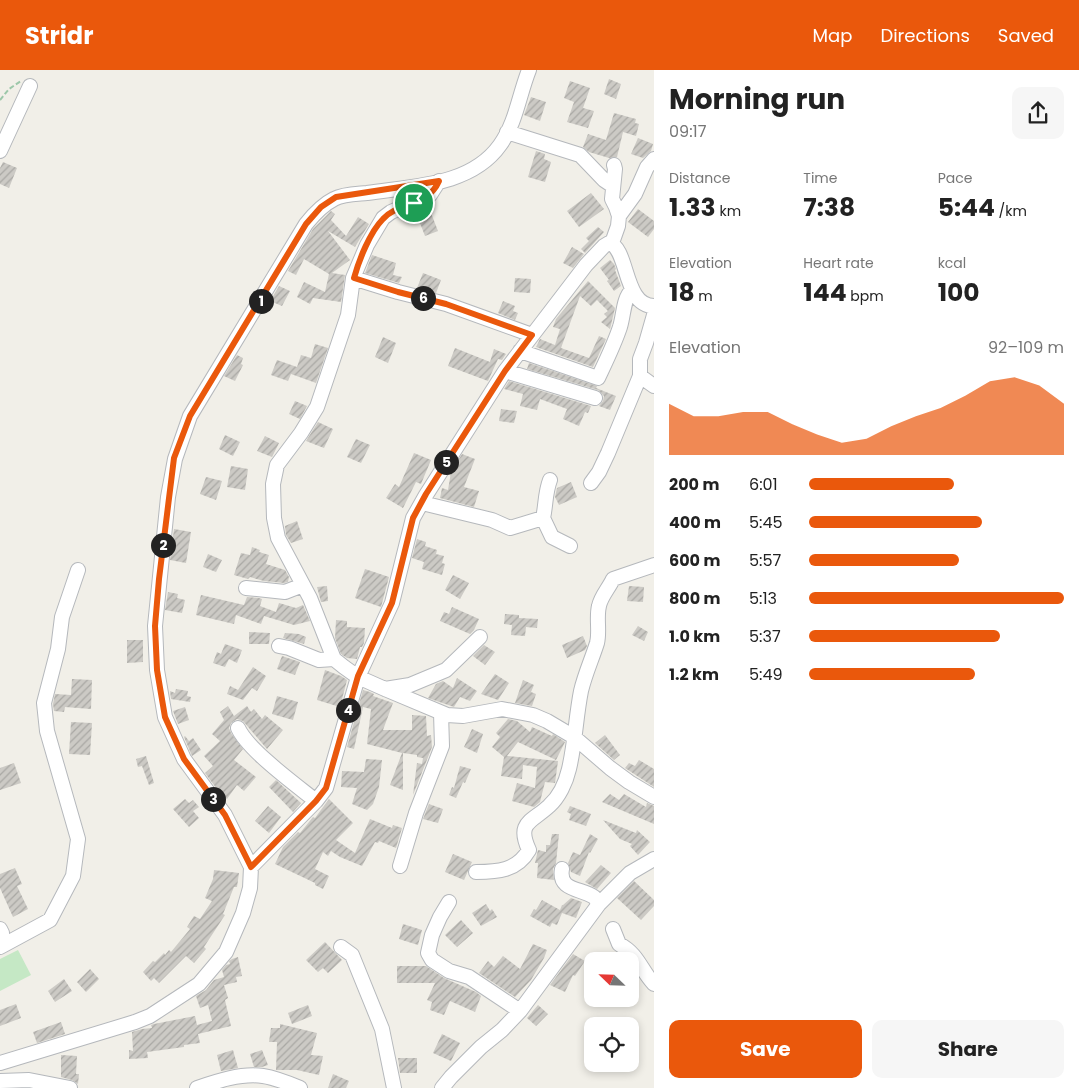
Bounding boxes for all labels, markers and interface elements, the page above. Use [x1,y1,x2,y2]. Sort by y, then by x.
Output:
text: Stridr [25,19,93,52]
text: Map [813,23,852,48]
text: Directions [880,23,970,48]
text: Saved [998,23,1054,48]
text: Morning run [669,80,845,119]
button: share [1012,87,1064,139]
text: 09:17 [669,120,706,143]
text: Distance [669,168,730,188]
text: Time [803,168,837,188]
text: Pace [938,168,972,188]
pin [393,182,435,224]
icon: arrive [400,189,428,217]
text: 1.33 [669,190,716,225]
text: 7:38 [803,190,855,225]
text: 5:44 [938,190,995,225]
text: km [716,201,741,221]
text: /km [995,201,1027,221]
text: Elevation [669,253,732,273]
text: Heart rate [803,253,874,273]
text: kcal [938,253,966,273]
text: 18 [669,275,695,310]
text: 144 [803,275,847,310]
text: 100 [938,275,980,310]
pin: 6 [410,286,436,310]
text: m [695,286,713,306]
text: bpm [847,286,884,306]
pin: 1 [248,288,274,314]
text: 6 [419,288,428,308]
text: 1 [259,291,264,311]
text: Elevation [669,336,741,359]
text: 92–109 m [988,336,1064,359]
pin: 5 [434,450,458,474]
text: 5 [442,452,451,472]
text: 200 m [669,473,719,496]
text: 6:01 [749,473,778,496]
text: 400 m [669,511,721,534]
text: 5:45 [749,511,783,534]
pin: 2 [150,532,176,558]
text: 2 [160,535,168,555]
text: 600 m [669,549,720,572]
text: 5:57 [749,549,781,572]
text: 800 m [669,587,721,610]
text: 5:13 [749,587,777,610]
text: 1.0 km [669,625,720,648]
text: 5:37 [749,625,781,648]
text: 1.2 km [669,663,719,686]
text: 5:49 [749,663,783,686]
pin: 4 [336,698,360,722]
text: 4 [344,700,353,720]
pin: 3 [200,786,226,812]
text: 3 [209,789,218,809]
north arrow [584,952,639,1008]
map controls [584,952,639,1072]
button: locate [584,1017,639,1072]
button: Save [669,1020,862,1078]
button: Share [872,1020,1064,1078]

